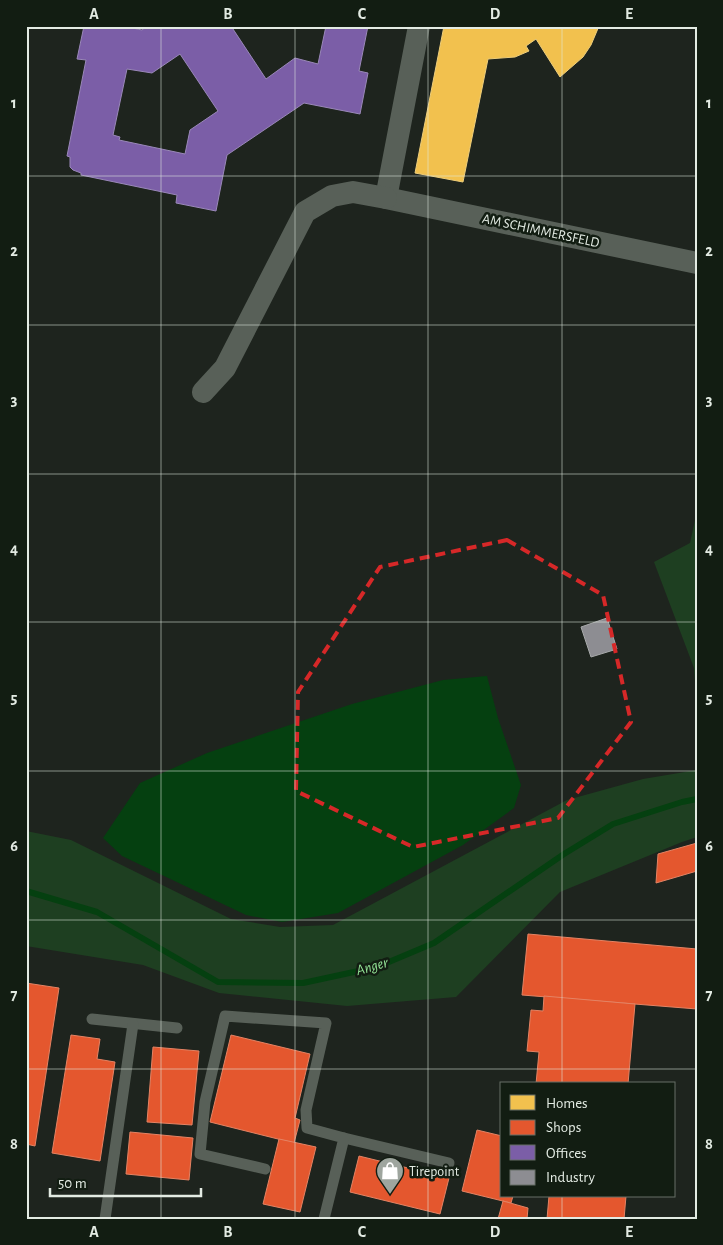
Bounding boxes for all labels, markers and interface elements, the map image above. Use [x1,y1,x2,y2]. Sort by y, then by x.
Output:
text: A [89,6,99,22]
text: B [223,6,233,22]
text: C [358,6,367,22]
text: D [490,6,501,22]
text: E [625,6,633,22]
text: 1 [11,95,17,111]
text: 1 [706,95,712,111]
street label: AM SCHIMMERSFELD [481,212,601,250]
text: 2 [10,243,18,259]
text: 2 [705,243,713,259]
text: 3 [11,392,18,408]
text: 3 [706,392,713,408]
text: 4 [10,541,18,557]
text: 4 [705,541,713,557]
text: 5 [11,690,18,706]
text: 5 [706,690,713,706]
text: 6 [10,838,18,854]
text: 6 [705,838,713,854]
water label: Anger [354,954,391,978]
text: 7 [11,987,18,1003]
text: 7 [706,987,713,1003]
legend [500,1082,676,1198]
text: Homes [546,1096,588,1111]
text: Shops [546,1120,581,1135]
text: 8 [10,1136,18,1152]
text: 8 [705,1136,713,1152]
text: Offices [546,1146,587,1161]
shop icon: Tirepoint [375,1156,405,1195]
scale bar [50,1165,201,1197]
place label: Tirepoint [409,1165,460,1179]
text: Industry [546,1170,595,1185]
text: 50 m [58,1176,87,1191]
text: A [89,1224,99,1240]
text: B [223,1224,233,1240]
text: C [358,1224,367,1240]
text: D [490,1224,501,1240]
text: E [625,1224,633,1240]

